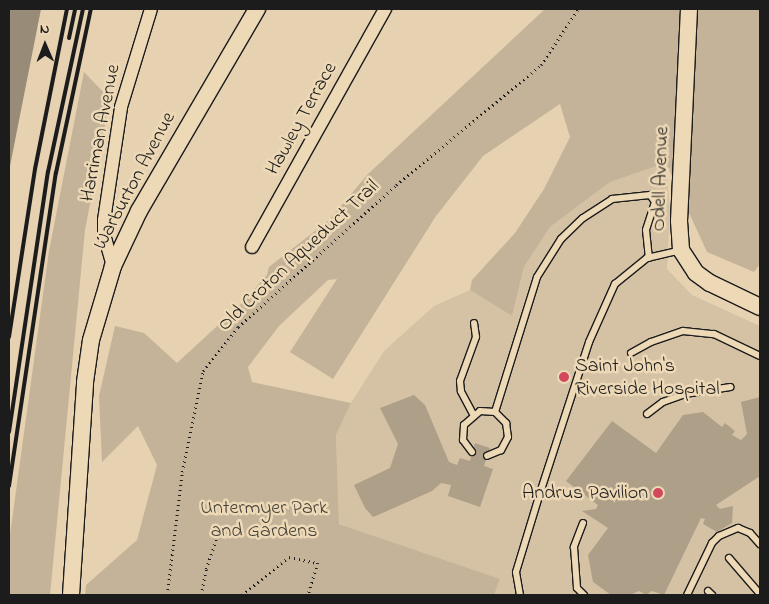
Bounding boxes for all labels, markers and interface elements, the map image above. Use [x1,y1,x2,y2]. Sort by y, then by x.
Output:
text: N [40,19,50,40]
north arrow [20,20,70,70]
street label: Hawley Terrace [261,59,343,179]
street label: Harriman Avenue [76,62,126,204]
street label: Warburton Avenue [89,108,181,254]
street label: Odell Avenue [647,126,675,232]
street label: Old Croton Aqueduct Trail [213,175,385,337]
place label: Saint John's Riverside Hospital [575,354,720,401]
marker: Saint John's Riverside Hospital [557,370,571,384]
place label: Andrus Pavilion [522,481,648,505]
marker: Andrus Pavilion [652,487,664,499]
park label: Untermyer Park and Gardens [200,497,328,544]

